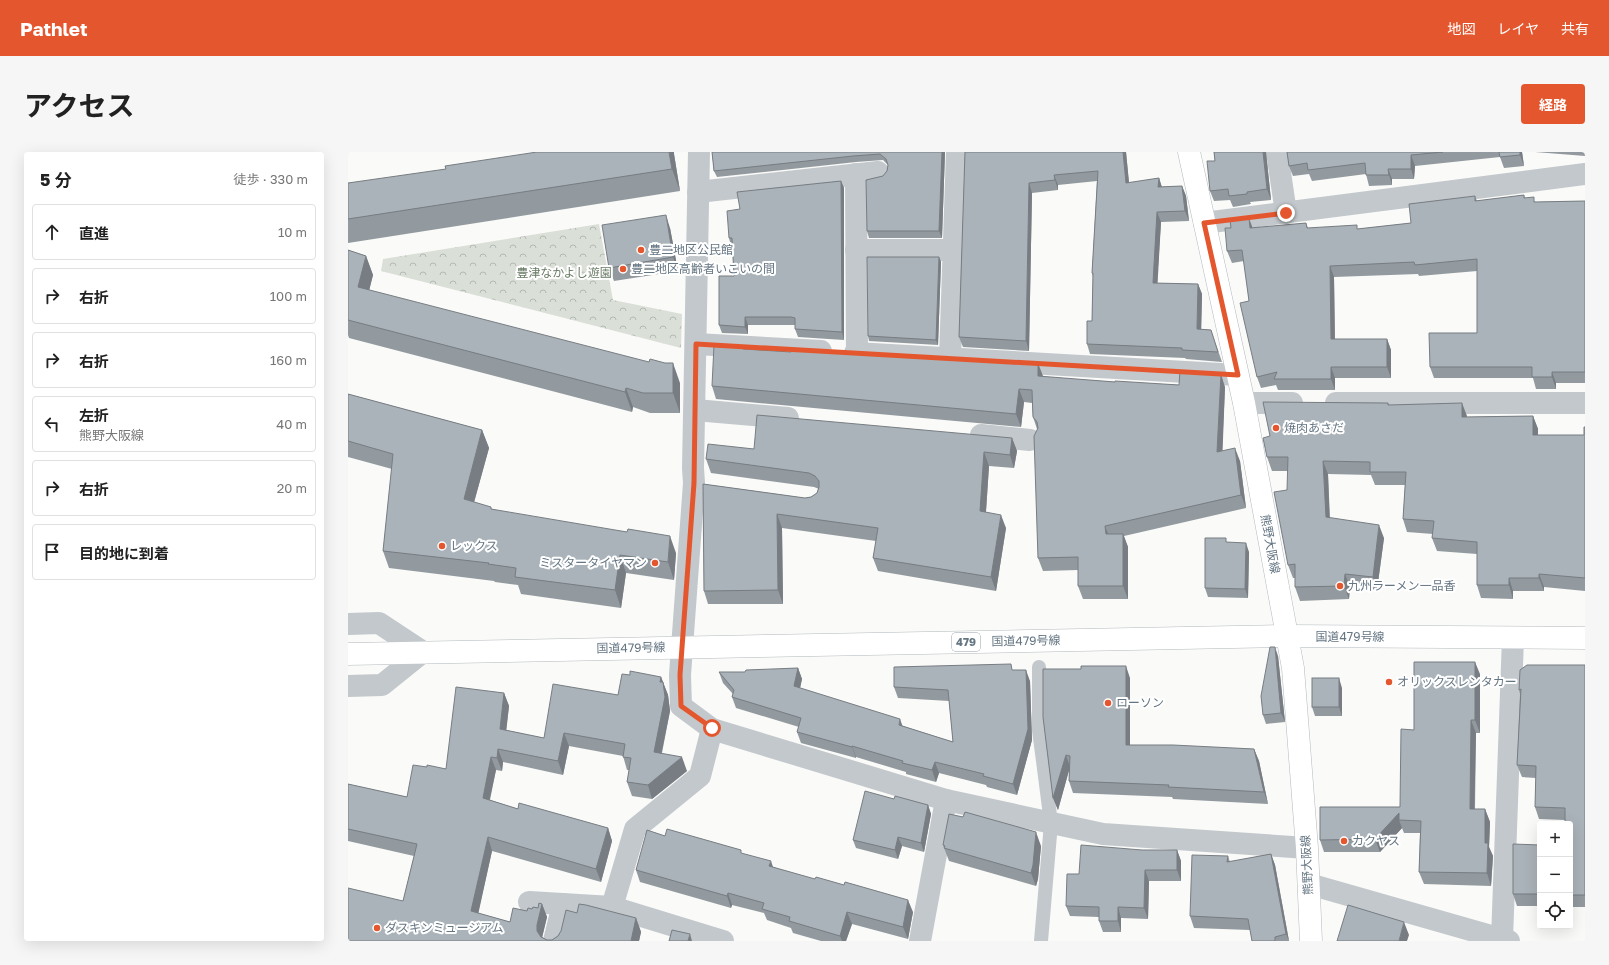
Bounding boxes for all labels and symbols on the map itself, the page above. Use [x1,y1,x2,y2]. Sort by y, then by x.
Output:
route end [1277,204,1295,222]
place label: 豊二地区公民館 [649,242,733,257]
marker: 豊二地区公民館 [636,245,646,255]
place label: 豊二地区高齢者いこいの間 [631,261,775,276]
marker: 豊二地区高齢者いこいの間 [618,264,628,274]
park label: 豊津なかよし遊園 [516,265,612,280]
place label: 焼肉あさだ [1284,420,1344,435]
marker: 焼肉あさだ [1271,423,1281,433]
street label: 熊野大阪線 [1258,513,1283,575]
place label: レックス [450,538,498,553]
marker: レックス [437,541,447,551]
place label: ミスタータイヤマン [539,555,647,570]
marker: ミスタータイヤマン [650,558,660,568]
place label: 九州ラーメン一品香 [1348,578,1456,593]
marker: 九州ラーメン一品香 [1335,581,1345,591]
street label: 国道479号線 [1316,629,1384,644]
street label: 国道479号線 [991,632,1061,649]
road number: 479 [952,633,980,651]
street label: 国道479号線 [596,639,666,656]
place label: オリックスレンタカー [1397,674,1517,689]
marker: オリックスレンタカー [1384,677,1394,687]
place label: ローソン [1116,695,1164,710]
marker: ローソン [1103,698,1113,708]
route start [703,719,721,737]
place label: カクヤス [1352,833,1400,848]
street label: 熊野大阪線 [1297,835,1316,895]
marker: カクヤス [1339,836,1349,846]
place label: ダスキンミュージアム [385,920,504,935]
marker: ダスキンミュージアム [372,923,382,933]

